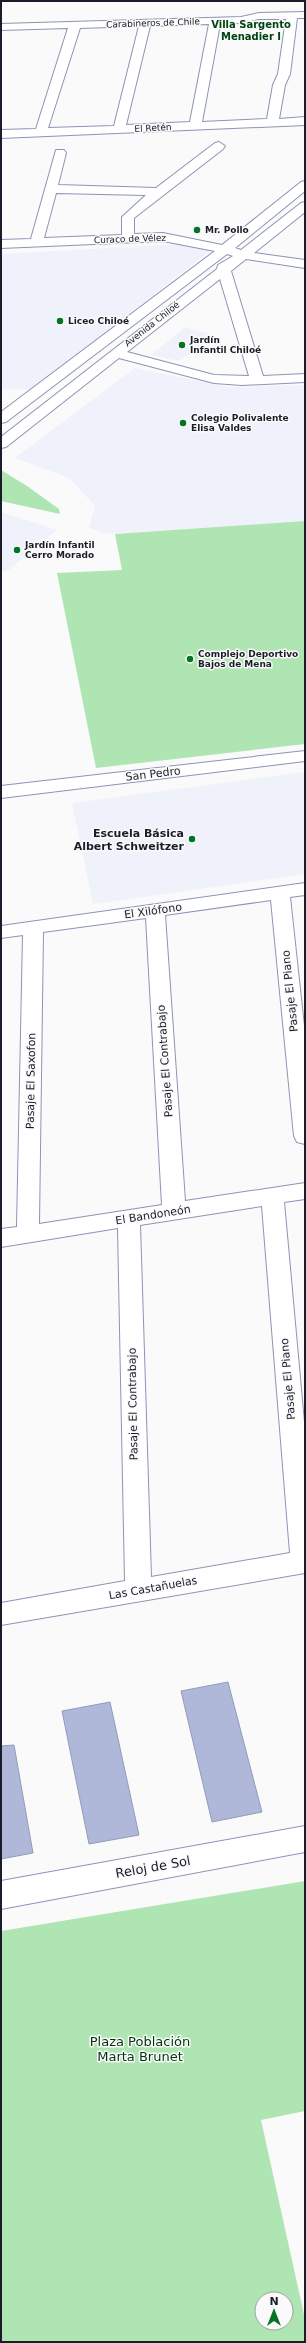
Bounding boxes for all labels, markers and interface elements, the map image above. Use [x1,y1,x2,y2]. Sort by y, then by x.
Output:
street label: Carabineros de Chile [106,16,200,30]
district label: Villa Sargento Menadier I [211,19,291,42]
street label: El Retén [134,122,172,134]
marker: Mr. Pollo [192,225,202,235]
place label: Mr. Pollo [205,225,249,235]
street label: Curaco de Vélez [94,233,167,245]
street label: Avenida Chiloé [123,299,182,349]
marker: Liceo Chiloé [55,316,65,326]
place label: Liceo Chiloé [68,316,129,326]
place label: Jardín Infantil Chiloé [189,335,261,355]
marker: Jardín Infantil Chiloé [177,340,187,350]
place label: Colegio Polivalente Elisa Valdes [191,413,289,433]
marker: Colegio Polivalente Elisa Valdes [178,418,188,428]
place label: Jardín Infantil Cerro Morado [24,540,95,560]
marker: Jardín Infantil Cerro Morado [12,545,22,555]
place label: Complejo Deportivo Bajos de Mena [198,649,298,669]
marker: Complejo Deportivo Bajos de Mena [185,654,195,664]
street label: San Pedro [125,764,181,784]
place label: Escuela Básica Albert Schweitzer [74,827,185,853]
marker: Escuela Básica Albert Schweitzer [187,834,197,844]
street label: El Xilófono [123,900,183,921]
street label: Pasaje El Piano [279,949,301,1032]
street label: Pasaje El Contrabajo [155,1004,175,1118]
street label: Pasaje El Saxofon [24,1033,38,1129]
street label: El Bandoneón [114,1203,192,1227]
street label: Pasaje El Piano [278,1337,298,1420]
street label: Pasaje El Contrabajo [126,1347,140,1460]
street label: Las Castañuelas [108,1574,198,1602]
street label: Reloj de Sol [114,1853,192,1881]
park label: Plaza Población Marta Brunet [90,2034,190,2064]
north arrow [254,2291,294,2331]
text: N [269,2295,279,2308]

